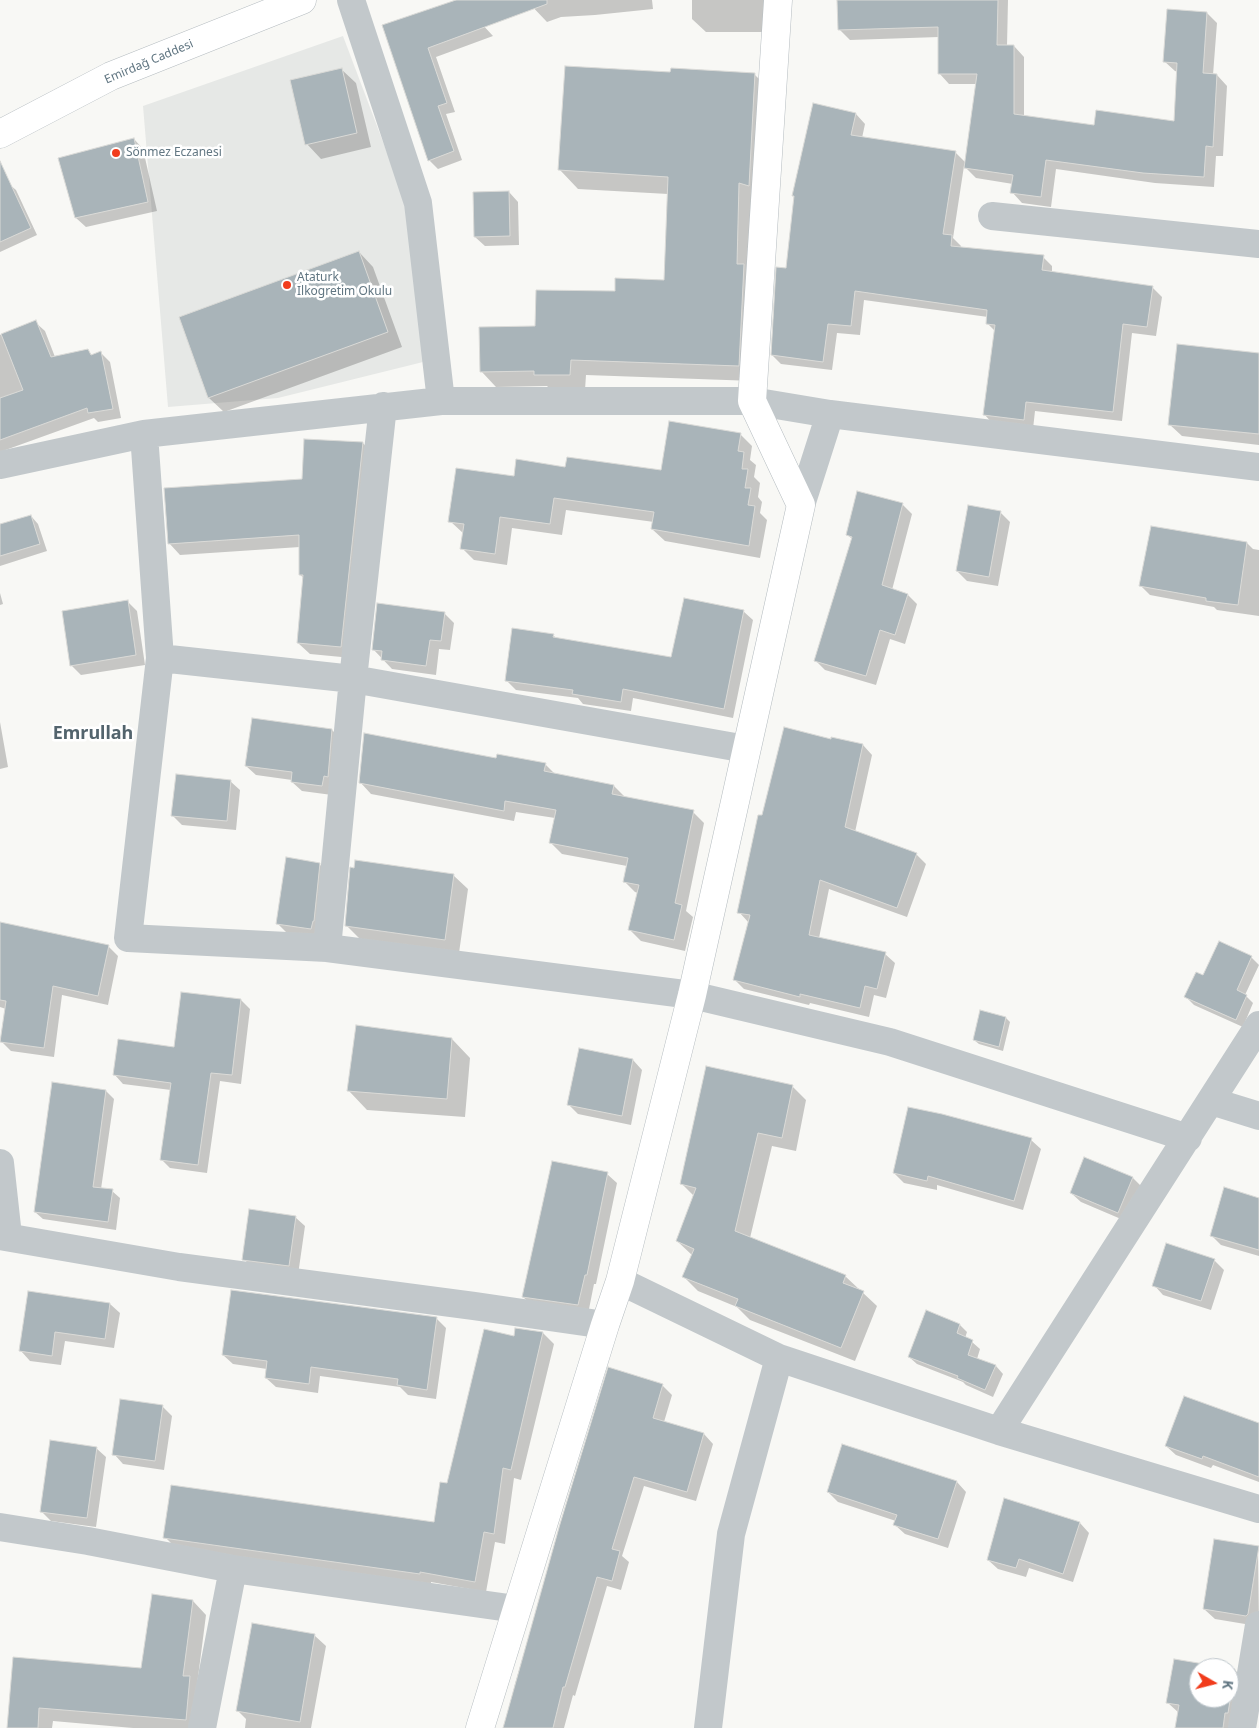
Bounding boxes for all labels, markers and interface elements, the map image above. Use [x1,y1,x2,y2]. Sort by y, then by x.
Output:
street label: Emirdağ Caddesi [102,37,196,87]
place label: Sönmez Eczanesi [126,146,222,160]
marker: Sönmez Eczanesi [110,147,122,159]
place label: Ataturk Ilkogretim Okulu [297,271,392,299]
marker: Ataturk Ilkogretim Okulu [281,279,293,291]
district label: Emrullah [53,723,133,745]
north arrow [1189,1658,1239,1708]
text: K [1218,1679,1238,1691]

